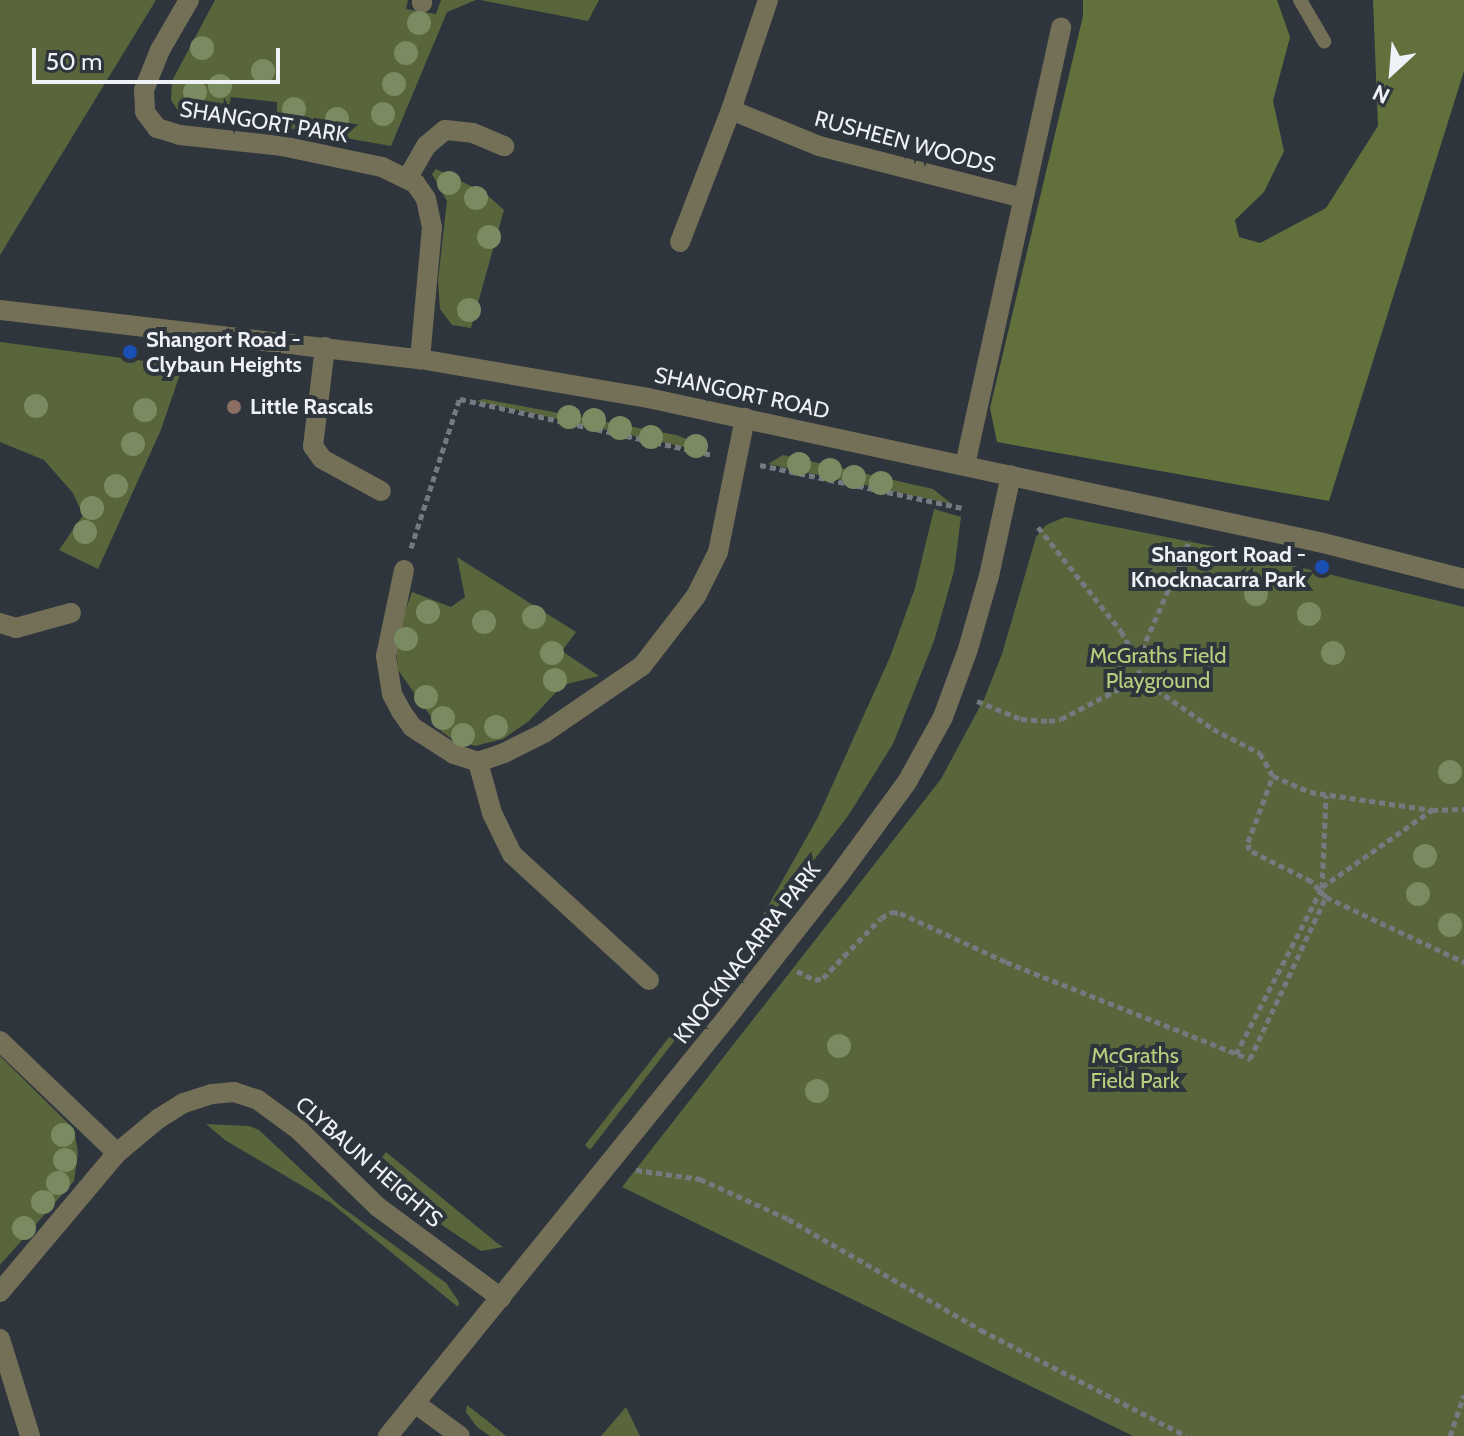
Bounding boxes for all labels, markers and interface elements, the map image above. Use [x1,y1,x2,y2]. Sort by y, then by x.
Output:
scale bar [36,32,284,82]
north arrow [1352,32,1432,112]
text: 50 m [46,47,102,76]
text: N [1368,78,1394,110]
street label: SHANGORT PARK [178,96,350,148]
street label: RUSHEEN WOODS [812,105,998,179]
place label: Shangort Road - Clybaun Heights [146,326,302,378]
marker: Shangort Road - Clybaun Heights [121,343,139,361]
street label: SHANGORT ROAD [652,362,832,424]
place label: Little Rascals [250,394,373,420]
marker: Little Rascals [225,398,243,416]
place label: Shangort Road - Knocknacarra Park [1131,541,1306,592]
marker: Shangort Road - Knocknacarra Park [1313,558,1331,576]
park label: McGraths Field Playground [1089,642,1227,694]
street label: KNOCKNACARRA PARK [668,857,826,1049]
park label: McGraths Field Park [1090,1042,1180,1094]
street label: CLYBAUN HEIGHTS [290,1091,448,1233]

